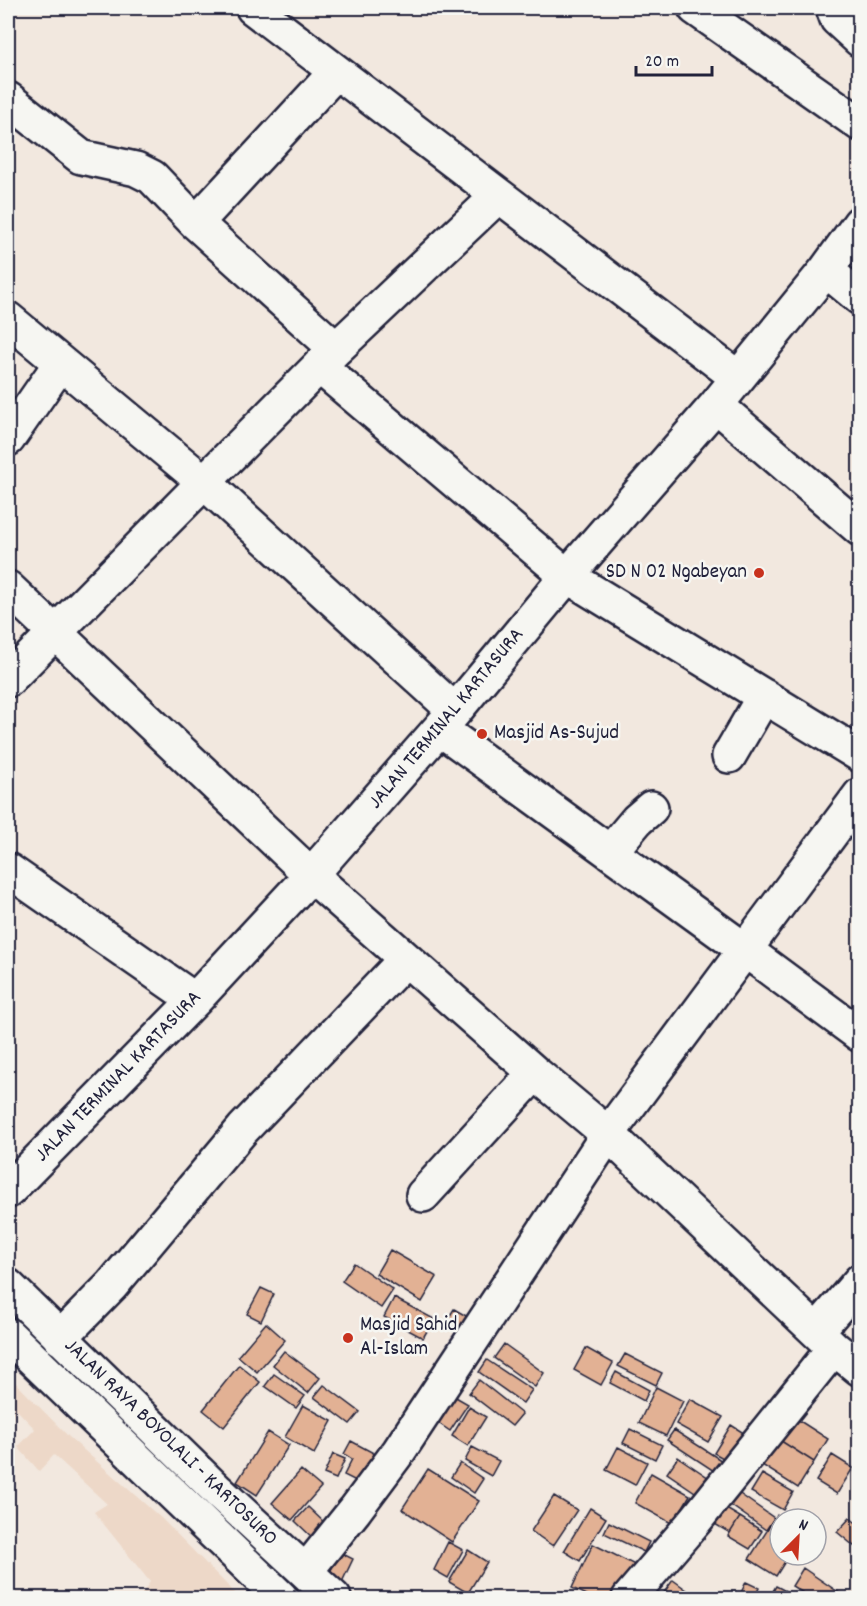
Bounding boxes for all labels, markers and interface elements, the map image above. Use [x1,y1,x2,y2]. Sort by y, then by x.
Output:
scale bar [636,39,712,77]
text: 20 m [645,50,679,75]
place label: SD N 02 Ngabeyan [606,558,747,588]
marker: SD N 02 Ngabeyan [752,566,766,580]
street label: JALAN TERMINAL KARTASURA [362,622,532,816]
place label: Masjid As-Sujud [494,719,619,749]
marker: Masjid As-Sujud [475,727,489,741]
street label: JALAN TERMINAL KARTASURA [29,984,209,1170]
place label: Masjid Sahid Al-Islam [360,1311,457,1365]
marker: Masjid Sahid Al-Islam [341,1331,355,1345]
street label: JALAN RAYA BOYOLALI - KARTOSURO [56,1332,284,1554]
north arrow [768,1507,828,1567]
text: N [795,1513,811,1538]

